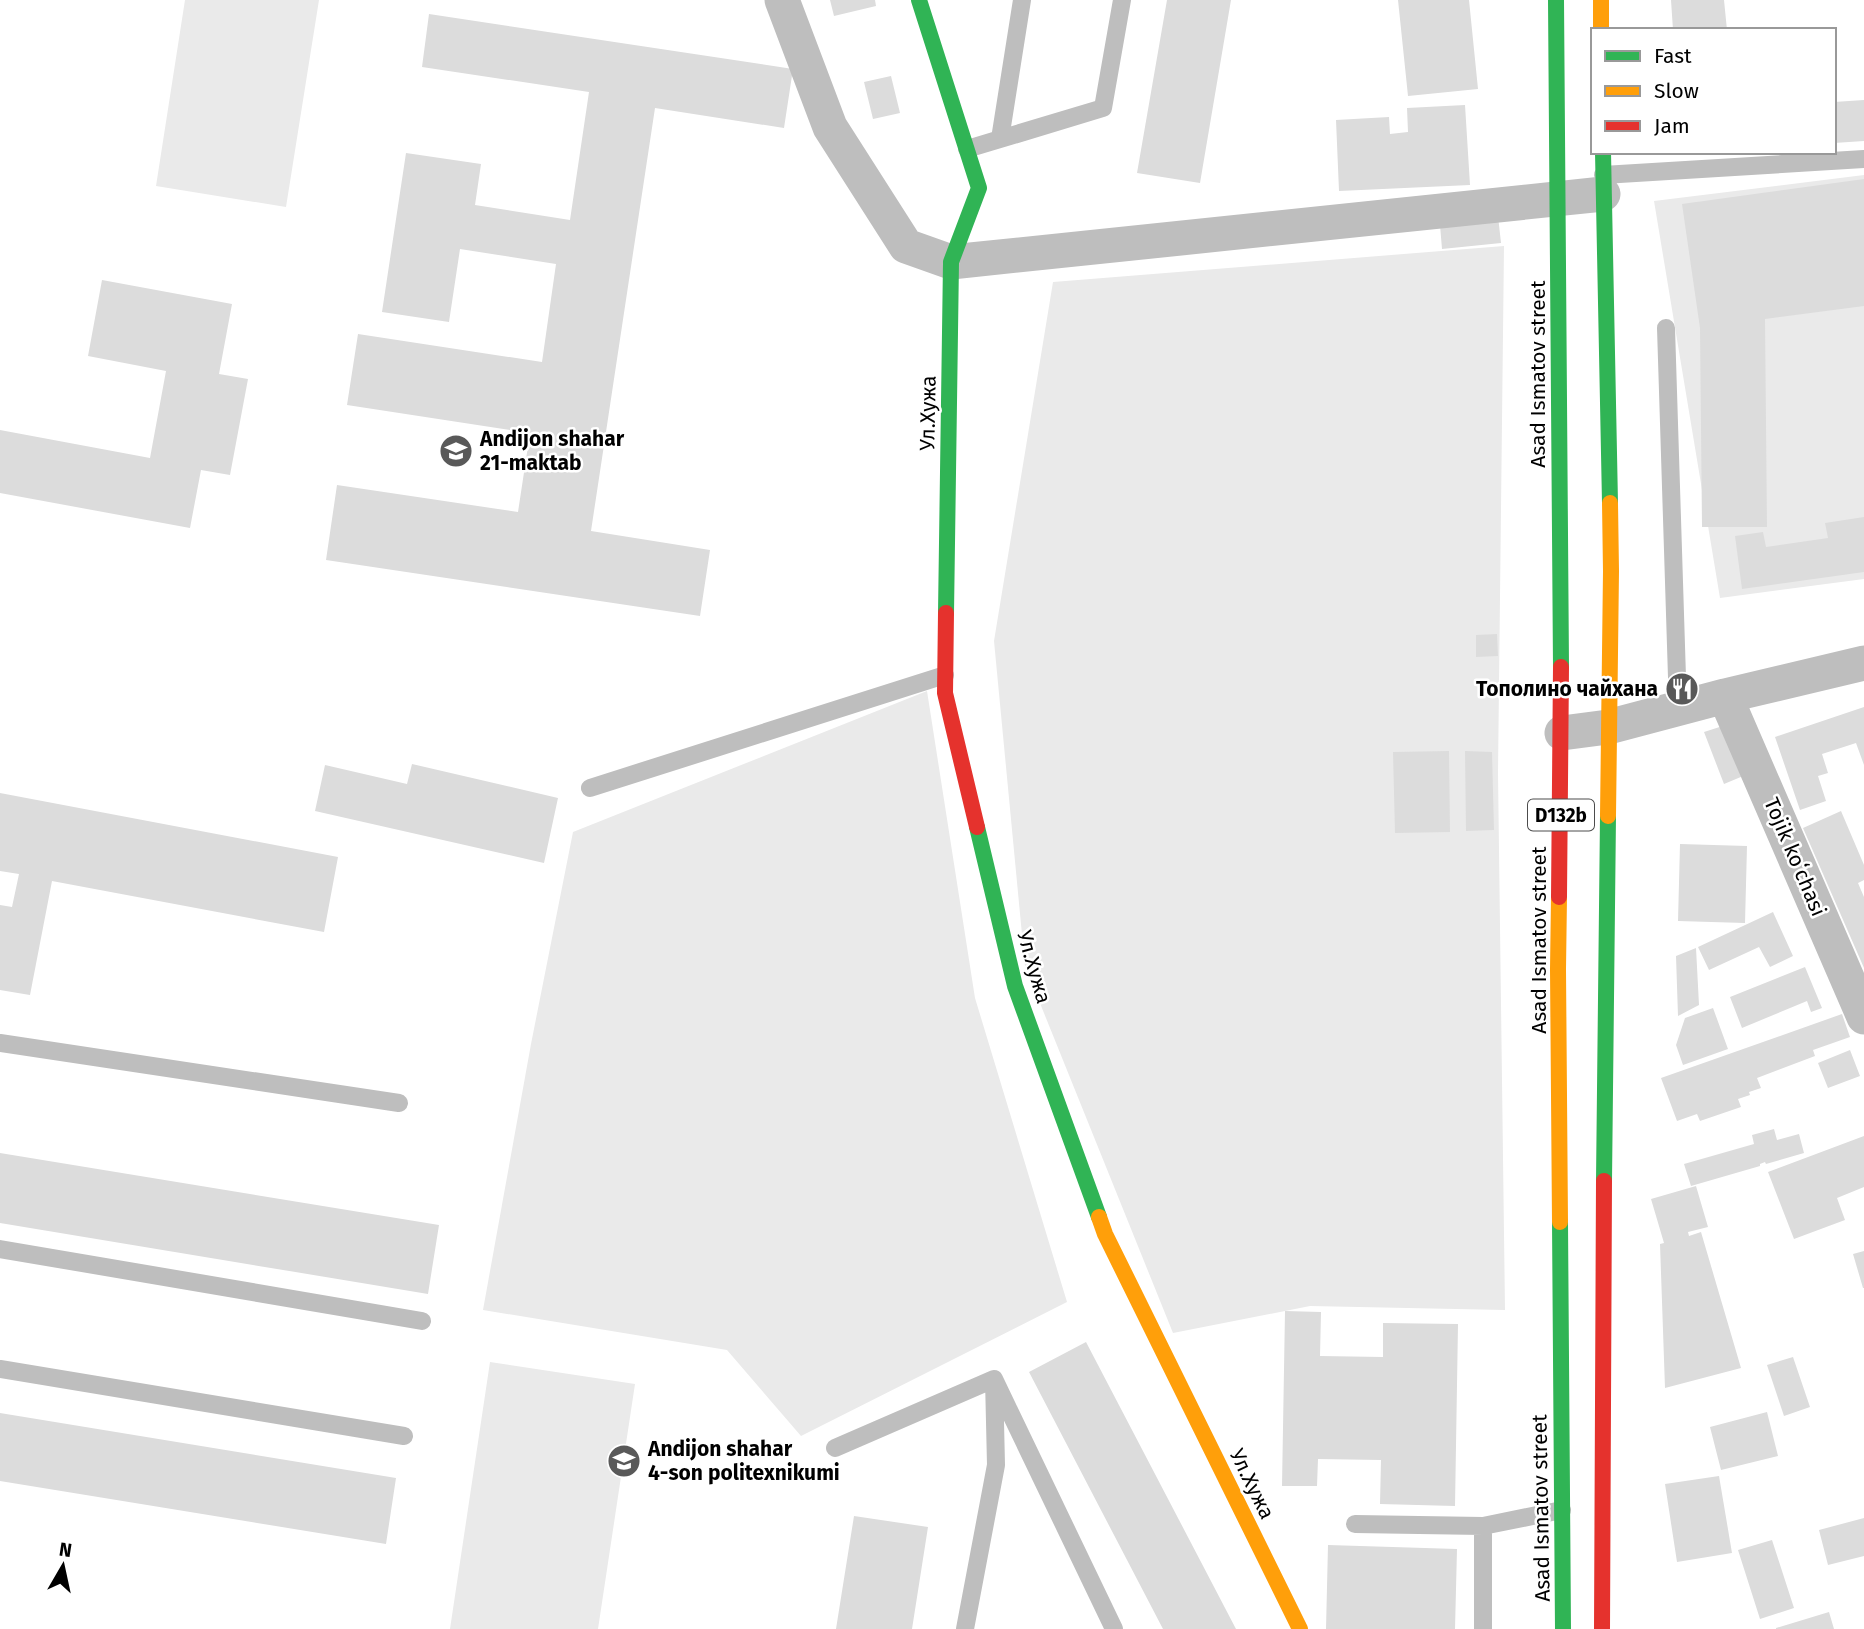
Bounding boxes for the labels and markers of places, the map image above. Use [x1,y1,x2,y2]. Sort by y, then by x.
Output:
place label: Andijon shahar 21-maktab [479,426,625,476]
school or university icon: Andijon shahar 21-maktab [437,432,475,470]
restaurant icon: Тополино чайхана [1663,670,1701,708]
place label: Тополино чайхана [1476,676,1658,702]
place label: Andijon shahar 4-son politexnikumi [647,1436,840,1486]
school or university icon: Andijon shahar 4-son politexnikumi [605,1442,643,1480]

